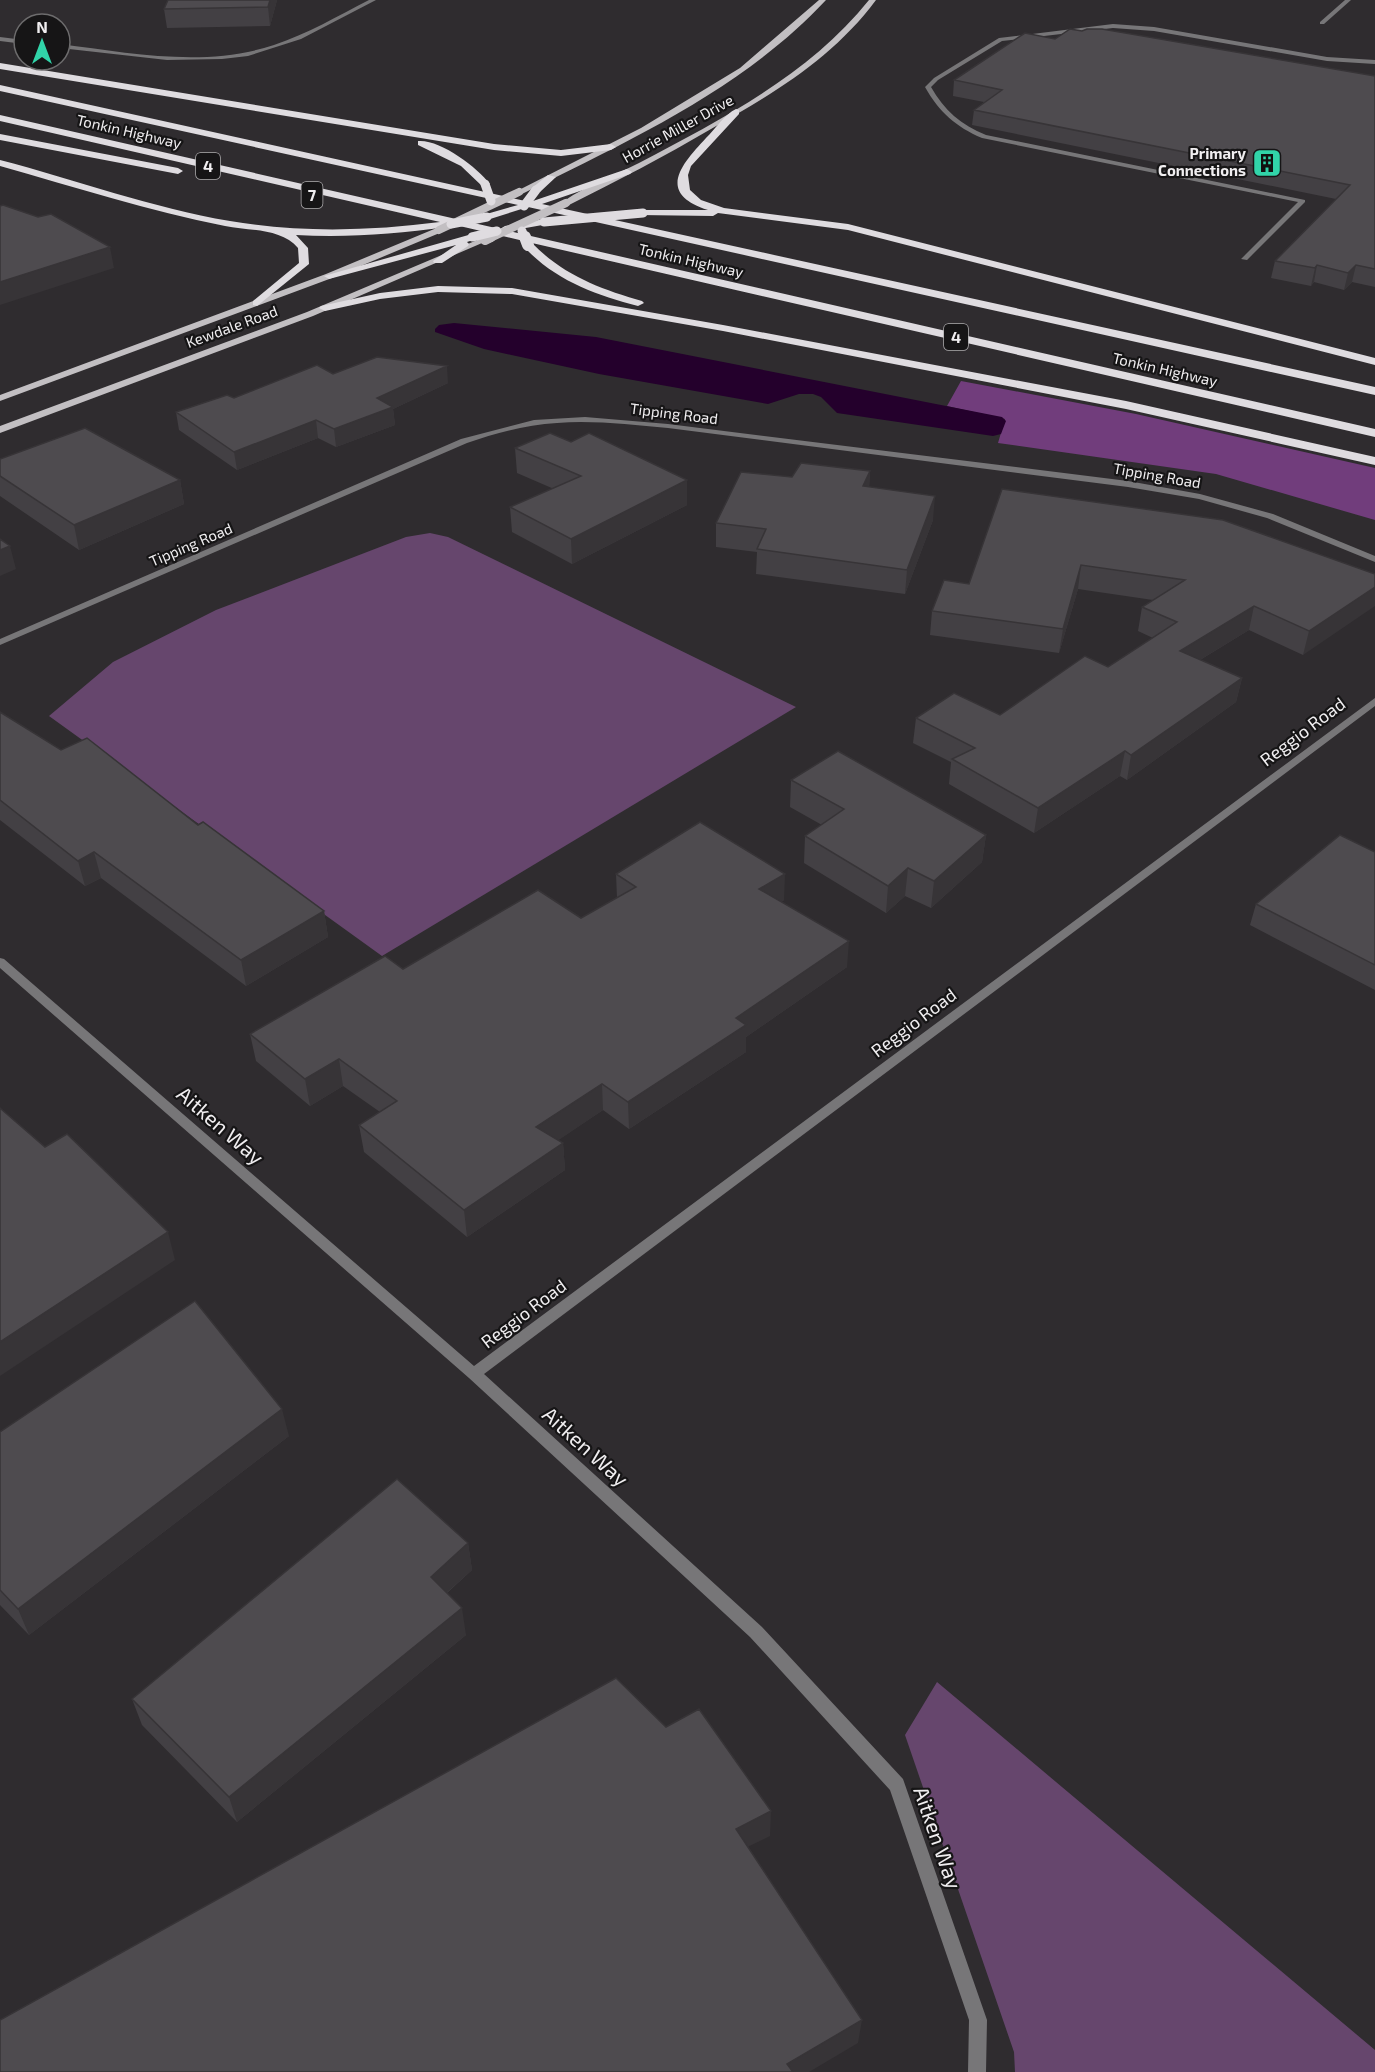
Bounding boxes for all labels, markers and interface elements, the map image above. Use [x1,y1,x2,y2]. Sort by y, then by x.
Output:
north arrow [12,12,72,72]
text: N [36,17,48,36]
street label: Horrie Miller Drive [619,90,736,166]
street label: Tonkin Highway [75,110,183,152]
place label: Primary Connections [1158,144,1247,179]
building icon: Primary Connections [1251,147,1283,179]
road number: 4 [196,153,220,179]
road number: 7 [302,182,322,208]
street label: Tonkin Highway [637,239,745,281]
street label: Kewdale Road [183,301,280,351]
road number: 4 [944,324,968,350]
street label: Tonkin Highway [1111,348,1219,390]
street label: Tipping Road [629,399,719,427]
street label: Tipping Road [1112,458,1202,492]
street label: Tipping Road [146,518,235,570]
street label: Reggio Road [1255,692,1349,770]
street label: Reggio Road [866,983,960,1061]
street label: Aitken Way [172,1080,269,1169]
street label: Reggio Road [476,1274,570,1352]
street label: Aitken Way [538,1401,634,1491]
street label: Aitken Way [909,1783,968,1892]

